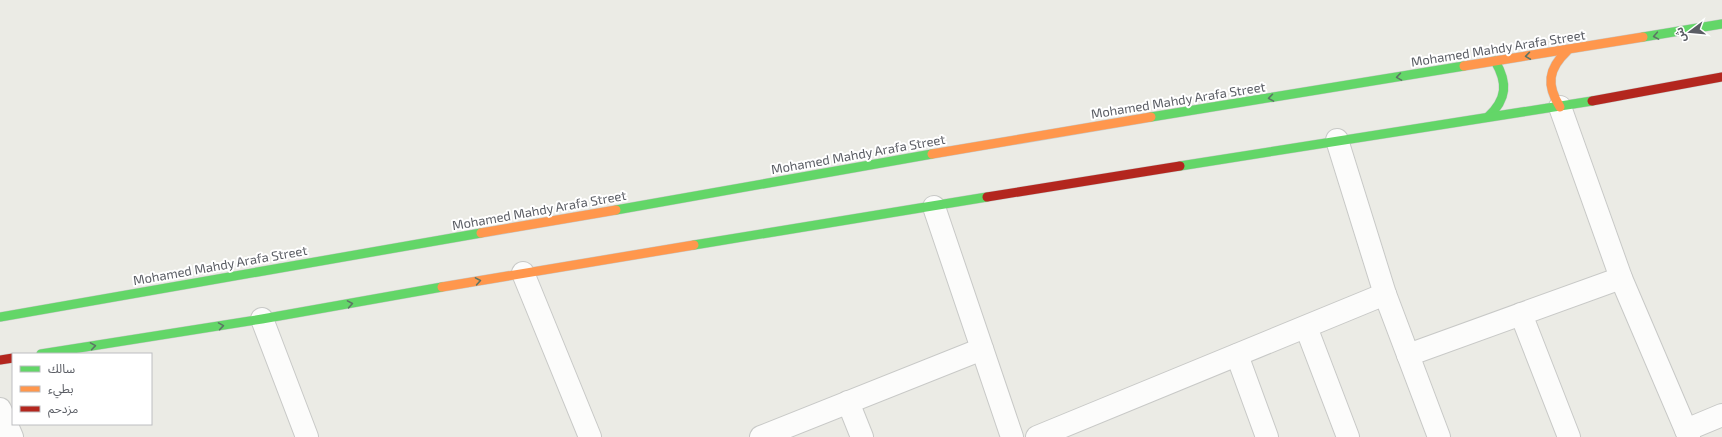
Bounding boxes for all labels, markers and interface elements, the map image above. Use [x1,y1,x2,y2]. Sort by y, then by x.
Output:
north arrow [1670,12,1710,52]
street label: Mohamed Mahdy Arafa Street [1410,26,1586,70]
text: ش [1672,26,1689,44]
one-way arrow [1653,31,1659,39]
one-way arrow [1525,51,1531,60]
one-way arrow [1396,72,1402,81]
street label: Mohamed Mahdy Arafa Street [1090,78,1266,122]
one-way arrow [1268,93,1274,102]
street label: Mohamed Mahdy Arafa Street [770,131,946,177]
street label: Mohamed Mahdy Arafa Street [451,187,627,233]
street label: Mohamed Mahdy Arafa Street [132,242,308,288]
one-way arrow [474,277,481,286]
one-way arrow [346,300,353,308]
one-way arrow [218,322,224,330]
one-way arrow [90,342,96,351]
legend [12,353,152,425]
text: سالك [48,361,75,375]
text: بطيء [48,381,74,399]
text: مزدحم [48,401,78,418]

